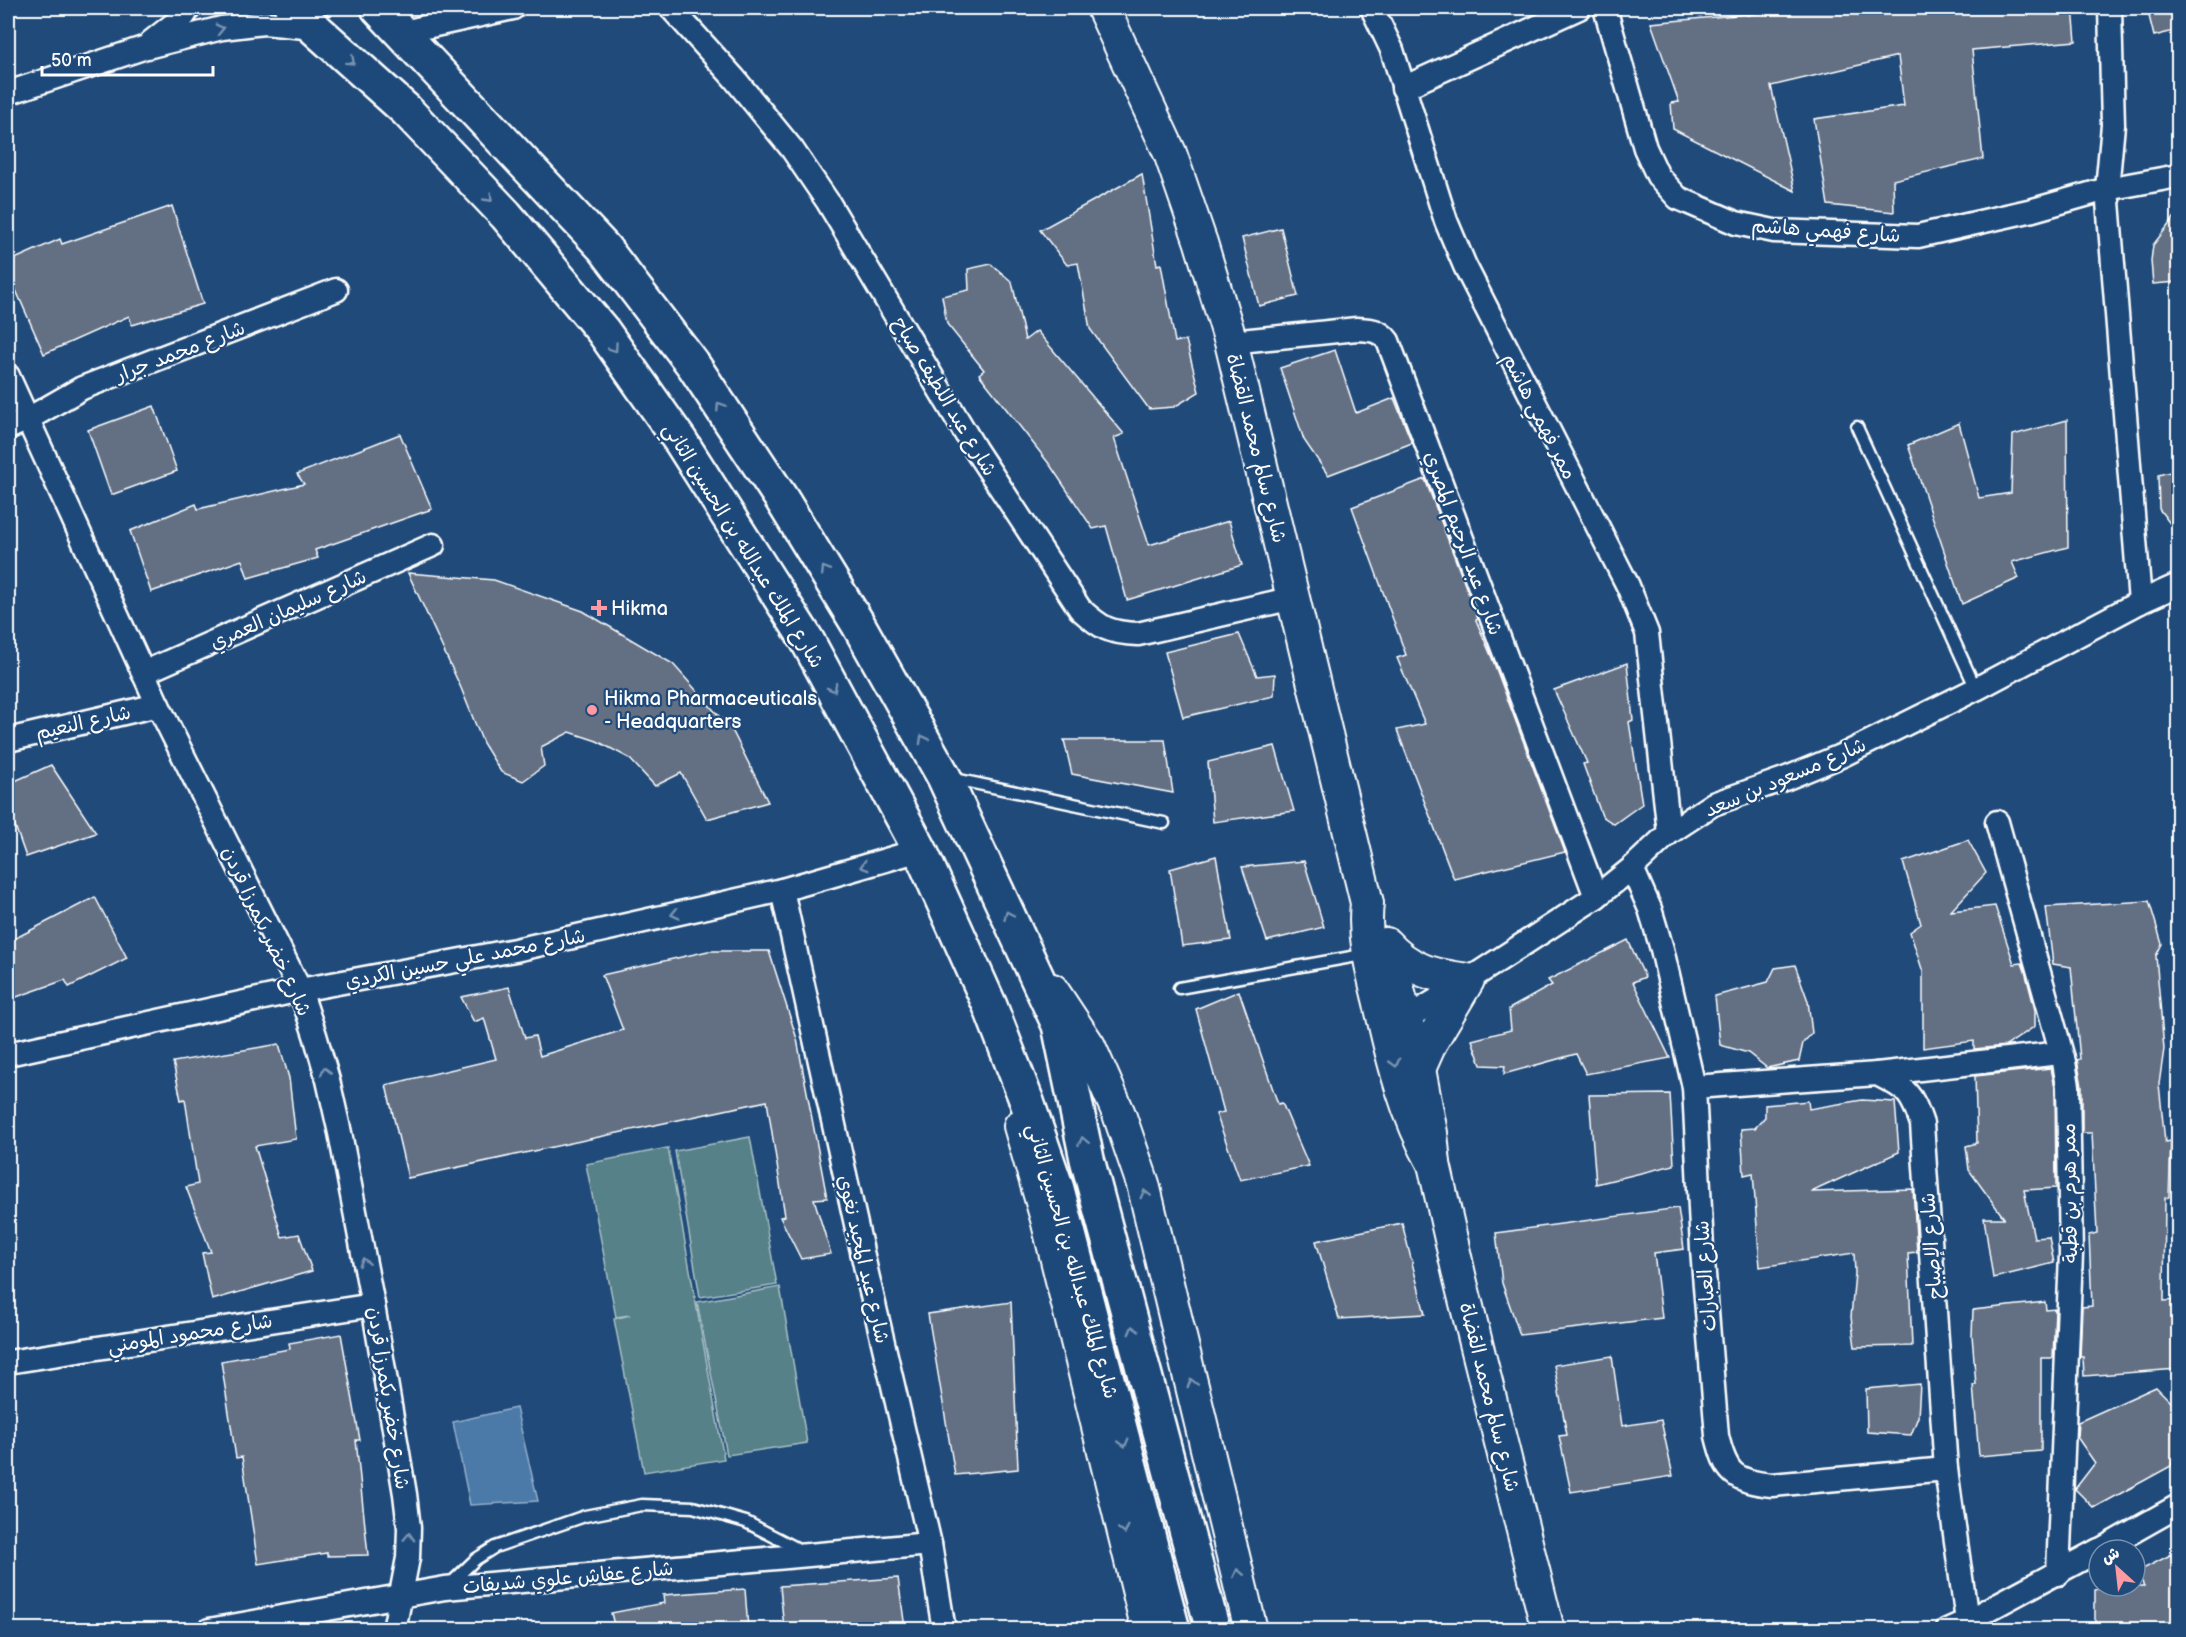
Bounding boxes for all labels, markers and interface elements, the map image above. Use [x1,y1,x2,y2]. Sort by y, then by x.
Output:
one-way arrow [215,23,225,36]
scale bar [42,39,213,77]
text: 50 m [51,50,92,71]
one-way arrow [344,54,355,65]
one-way arrow [482,191,493,202]
street label: شارع فهمي هاشم [1750,214,1901,253]
street label: شارع عبد اللطيف صباح [886,312,1001,481]
street label: شارع محمد جرار [110,316,249,389]
one-way arrow [607,341,618,352]
street label: ممر فهمي هاشم [1493,349,1581,486]
street label: شارع سالم محمد القضاة [1219,351,1291,546]
one-way arrow [716,402,728,412]
street label: شارع الملك عبدالله بن الحسين الثاني [653,418,829,675]
street label: شارع عبد الرحيم المصري [1416,448,1507,640]
street label: شارع سليمان العمري [206,565,371,657]
one-way arrow [822,566,833,577]
place label: Hikma [611,597,668,621]
marker: Hikma [592,601,606,615]
one-way arrow [826,682,837,692]
place label: Hikma Pharmaceuticals - Headquarters [604,687,817,734]
street label: شارع النعيم [33,700,134,748]
marker: Hikma Pharmaceuticals - Headquarters [585,703,599,717]
street label: شارع مسعود بن سعد [1701,733,1870,824]
one-way arrow [919,735,930,745]
street label: شارع خضر بكمرزا قردن [215,843,316,1021]
one-way arrow [859,859,870,871]
one-way arrow [670,907,680,920]
one-way arrow [1004,910,1016,921]
street label: شارع محمد علي حسين الكردي [343,924,588,999]
one-way arrow [1388,1057,1400,1068]
one-way arrow [320,1066,333,1076]
street label: شارع الملك عبدالله بن الحسين الثاني [1016,1121,1123,1403]
street label: ممر هرم بن قطبة [2057,1123,2086,1263]
one-way arrow [1077,1136,1090,1146]
street label: شارع عبد المجيد نغوي [830,1173,894,1346]
one-way arrow [1140,1189,1153,1199]
street label: شارع الإصباح [1916,1192,1949,1300]
street label: شارع العبارات [1690,1219,1723,1332]
one-way arrow [358,1257,371,1267]
street label: شارع سالم محمد القضاة [1452,1300,1524,1495]
street label: شارع خضر بكمرزا قردن [361,1305,414,1491]
street label: شارع محمود المومني [106,1309,275,1364]
one-way arrow [1127,1325,1140,1335]
one-way arrow [1186,1378,1199,1388]
one-way arrow [1117,1437,1129,1448]
one-way arrow [1116,1525,1129,1535]
one-way arrow [402,1532,415,1541]
north arrow [2087,1538,2147,1598]
text: ش [2099,1544,2123,1568]
street label: شارع عفاش علوي شديفات [462,1557,675,1601]
one-way arrow [1232,1568,1245,1578]

